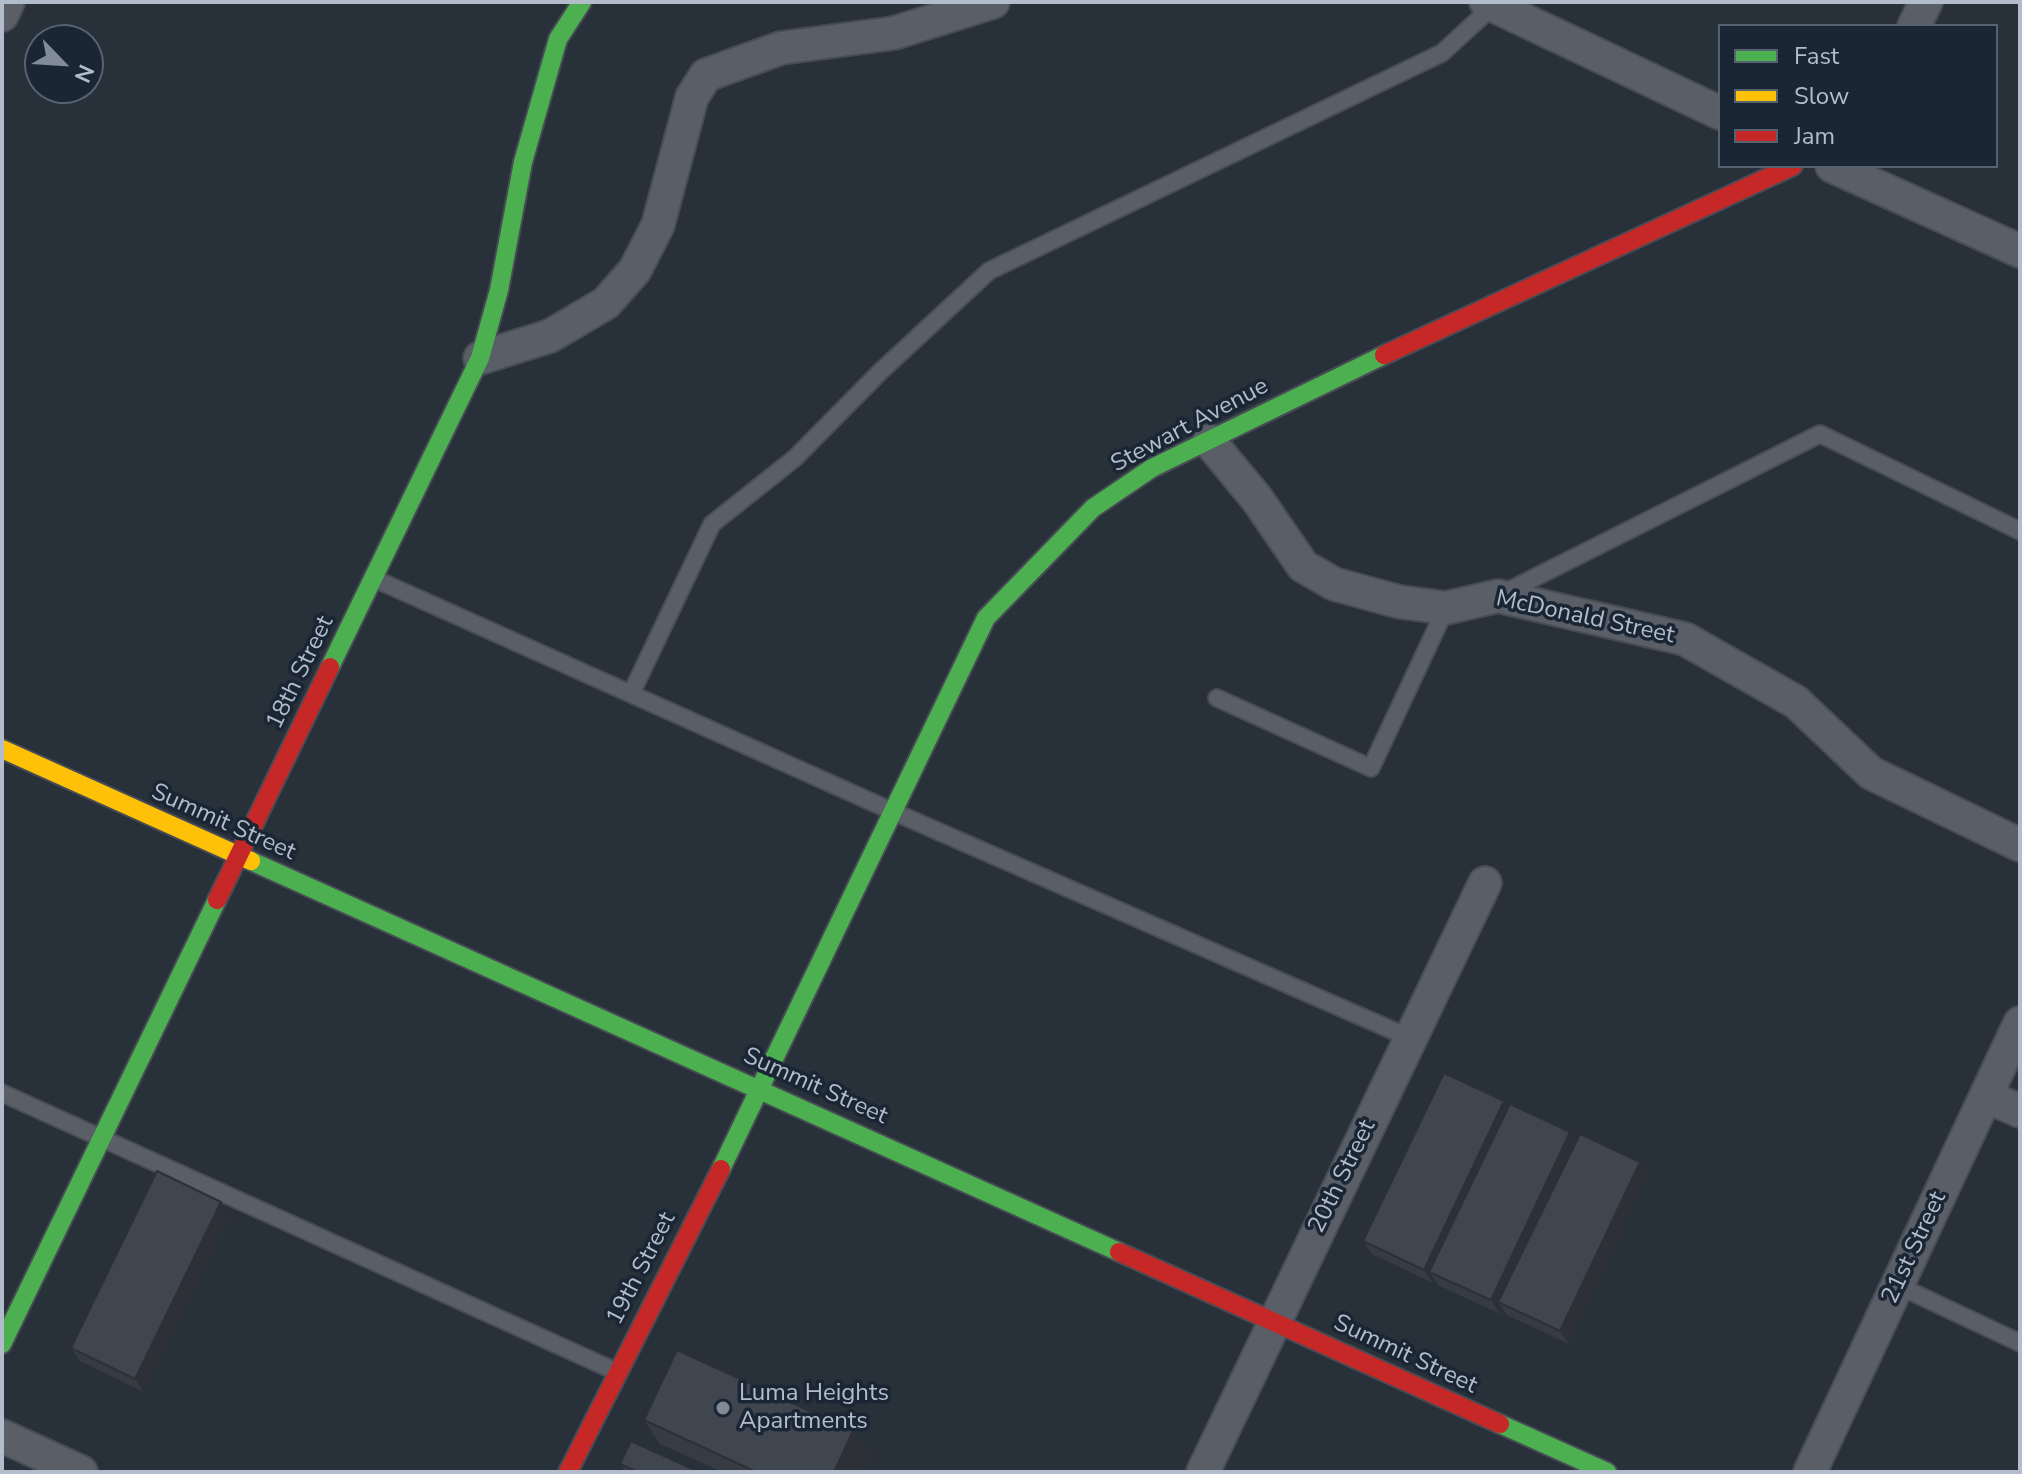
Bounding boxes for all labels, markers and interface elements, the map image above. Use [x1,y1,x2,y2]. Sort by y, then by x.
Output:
north arrow [24,24,104,104]
legend [1718,24,1998,168]
text: Fast [1794,40,1839,72]
text: N [67,59,101,87]
text: Slow [1794,80,1849,112]
text: Jam [1794,120,1835,152]
street label: Stewart Avenue [1107,373,1273,479]
street label: McDonald Street [1493,585,1677,651]
street label: 18th Street [261,612,341,734]
street label: Summit Street [146,778,300,868]
street label: Summit Street [738,1042,892,1132]
street label: 20th Street [1303,1116,1383,1238]
street label: 21st Street [1877,1187,1953,1309]
street label: 19th Street [601,1208,683,1330]
street label: Summit Street [1329,1309,1481,1401]
place label: Luma Heights Apartments [739,1380,889,1436]
marker: Luma Heights Apartments [714,1399,732,1417]

